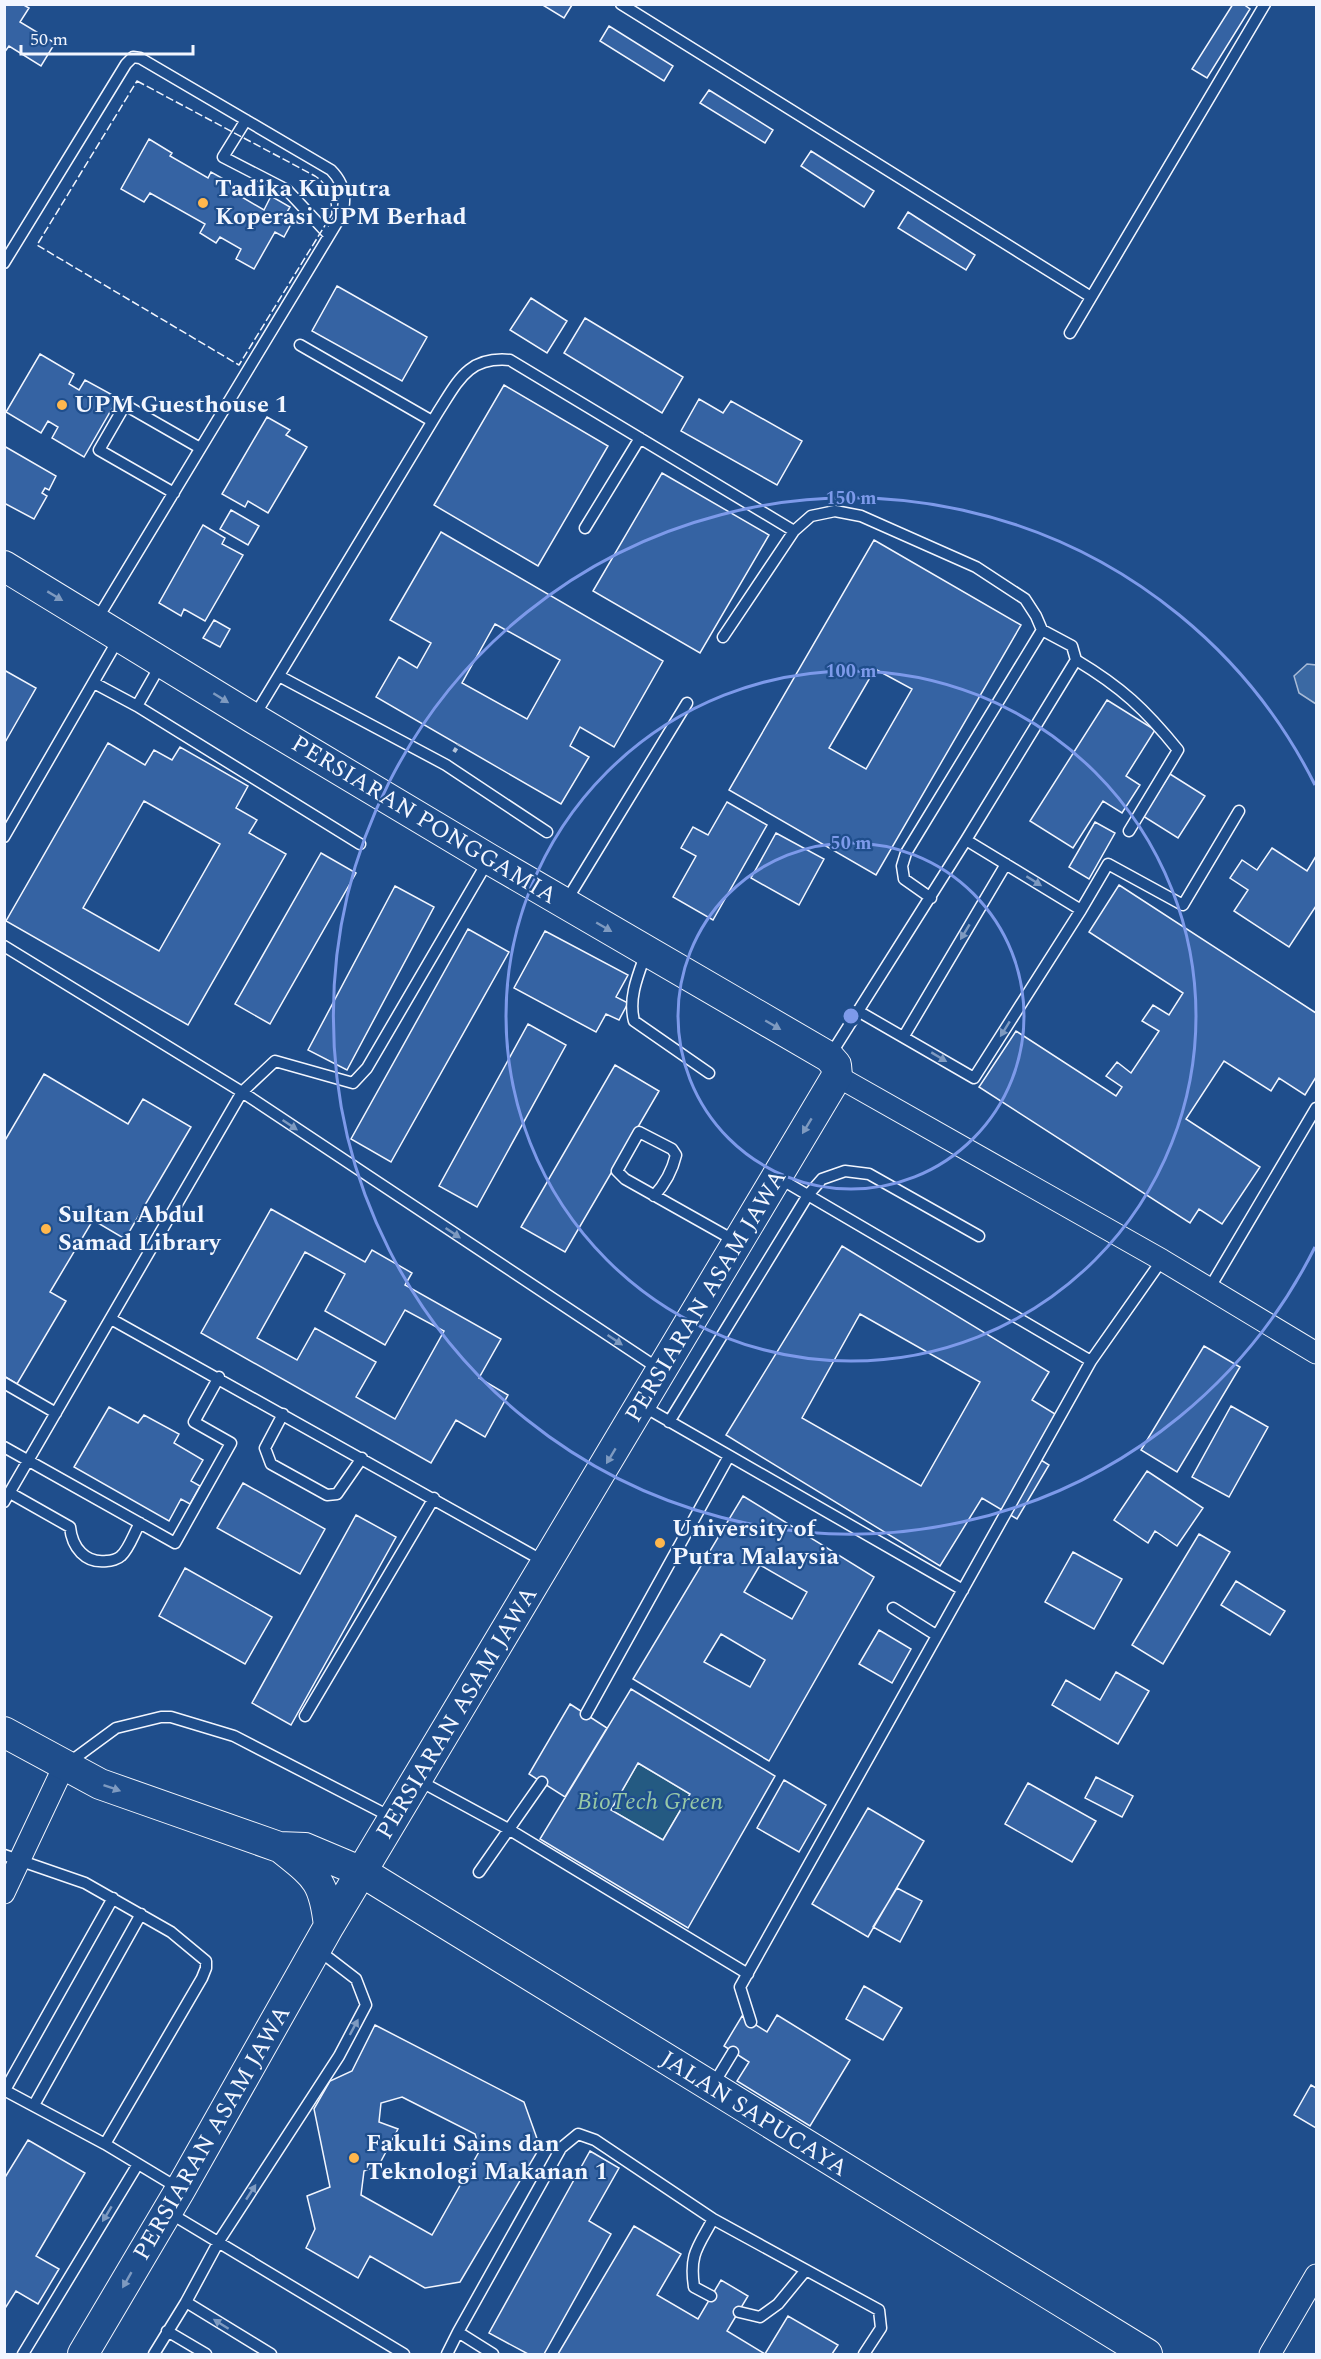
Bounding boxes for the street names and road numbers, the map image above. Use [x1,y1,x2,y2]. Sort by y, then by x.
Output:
street label: PERSIARAN PONGGAMIA [284,726,564,914]
street label: PERSIARAN ASAM JAWA [616,1163,796,1429]
street label: PERSIARAN ASAM JAWA [367,1580,547,1846]
street label: PERSIARAN ASAM JAWA [124,1999,300,2267]
street label: JALAN SAPUCAYA [653,2042,855,2186]

